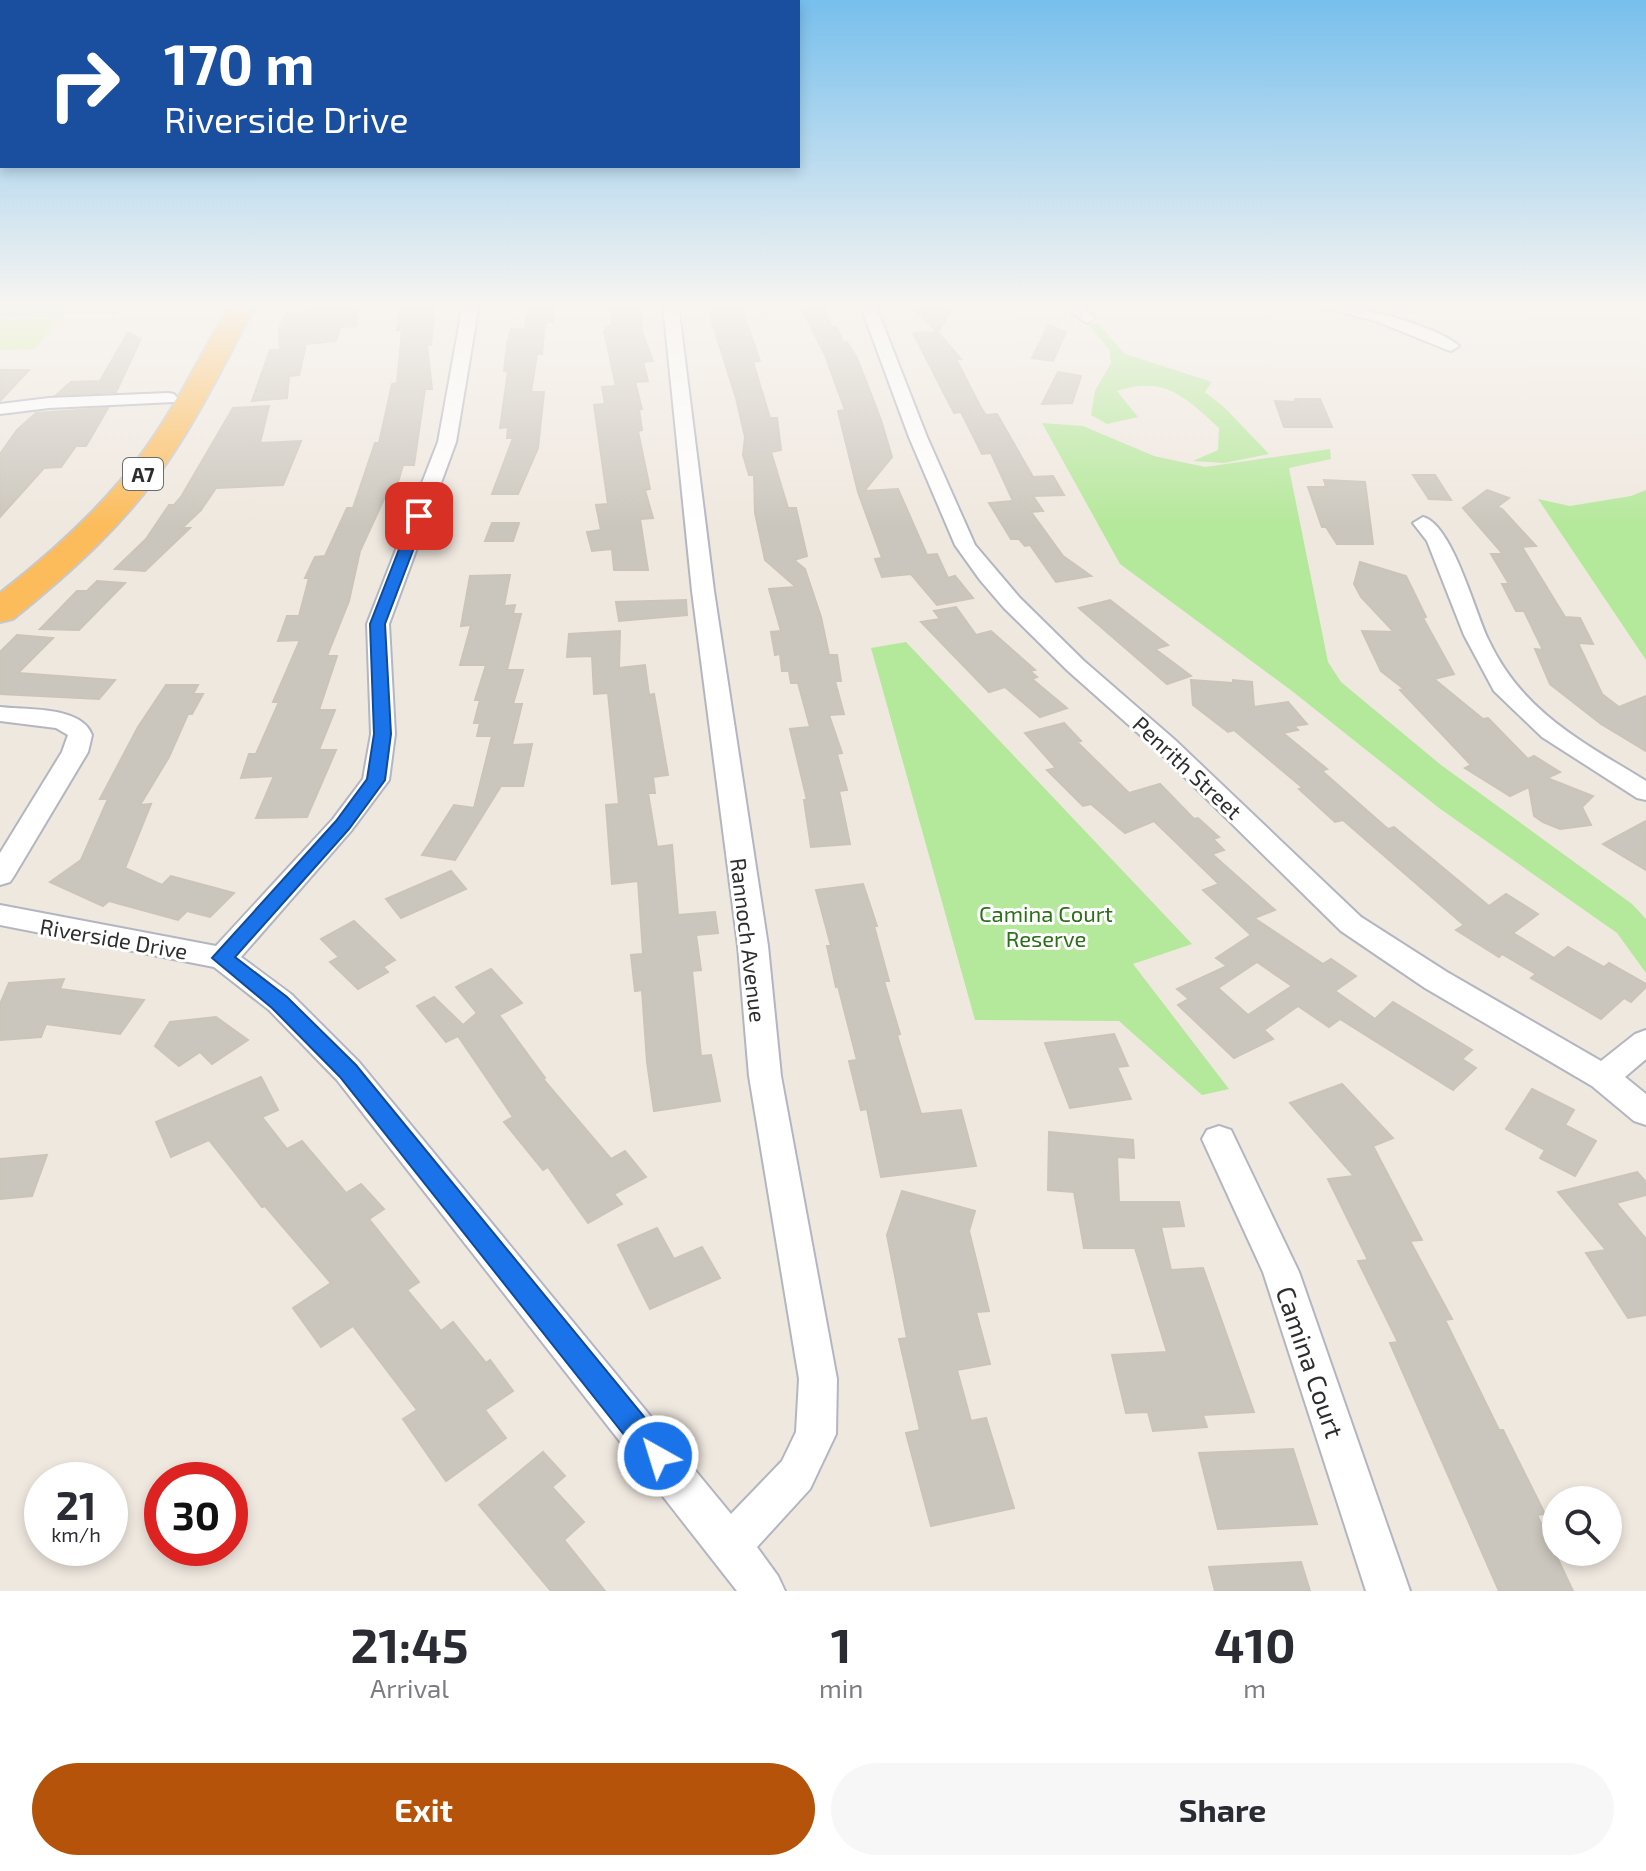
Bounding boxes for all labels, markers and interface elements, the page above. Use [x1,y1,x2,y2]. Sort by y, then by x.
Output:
text: 170 m [164,29,315,96]
icon: right [32,32,136,136]
text: Riverside Drive [164,97,408,140]
road number: A7 [123,458,163,490]
pin [385,482,453,550]
icon: arrive [397,494,441,538]
street label: Penrith Street [1128,710,1248,824]
street label: Rannoch Avenue [726,856,772,1024]
park label: Camina Court Reserve [979,900,1113,951]
street label: Riverside Drive [38,912,190,964]
street label: Camina Court [1271,1282,1351,1442]
position arrow [616,1414,700,1498]
speed limit sign: 30 [144,1462,248,1566]
text: 21 [56,1480,96,1528]
map controls [1542,1486,1622,1566]
button: search [1542,1486,1622,1566]
text: km/h [51,1522,101,1546]
text: 21:45 [351,1615,469,1673]
text: 1 [831,1615,852,1673]
text: 410 [1214,1615,1296,1673]
text: Arrival [370,1672,449,1703]
text: min [819,1672,863,1703]
text: m [1243,1672,1266,1703]
button: Exit [32,1763,815,1855]
button: Share [831,1763,1614,1855]

